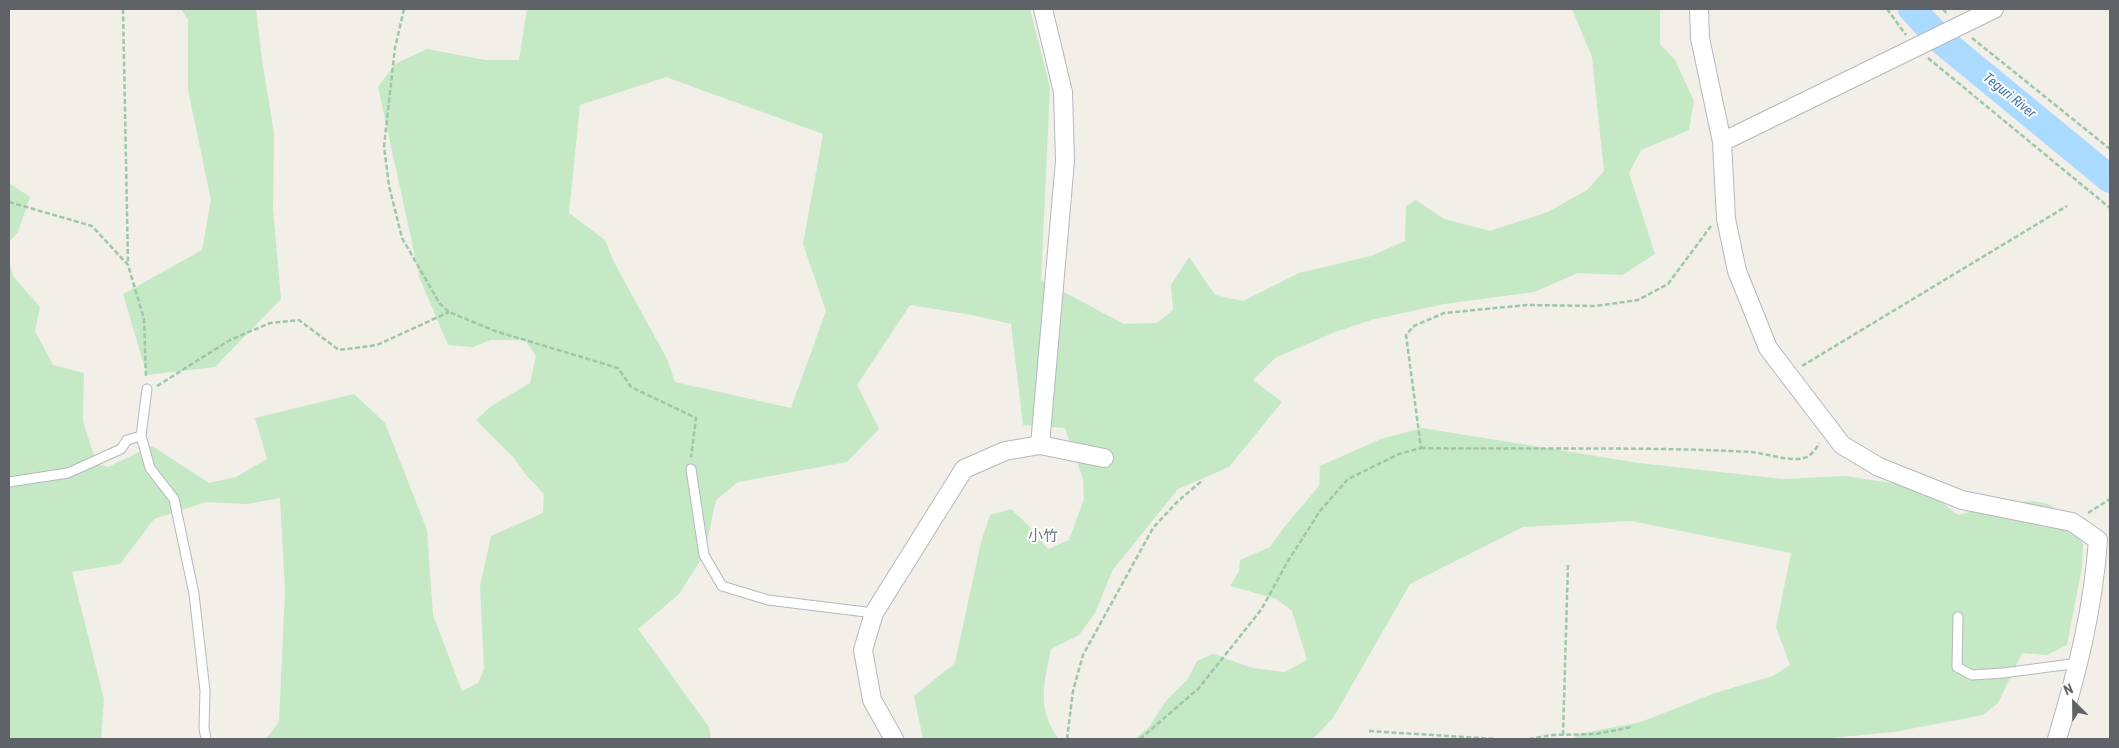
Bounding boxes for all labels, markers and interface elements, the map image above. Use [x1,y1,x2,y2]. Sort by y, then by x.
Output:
water label: Teguri River [1979,70,2039,122]
district label: 小竹 [1028,528,1058,546]
north arrow [2049,678,2099,728]
text: N [2061,680,2075,698]

